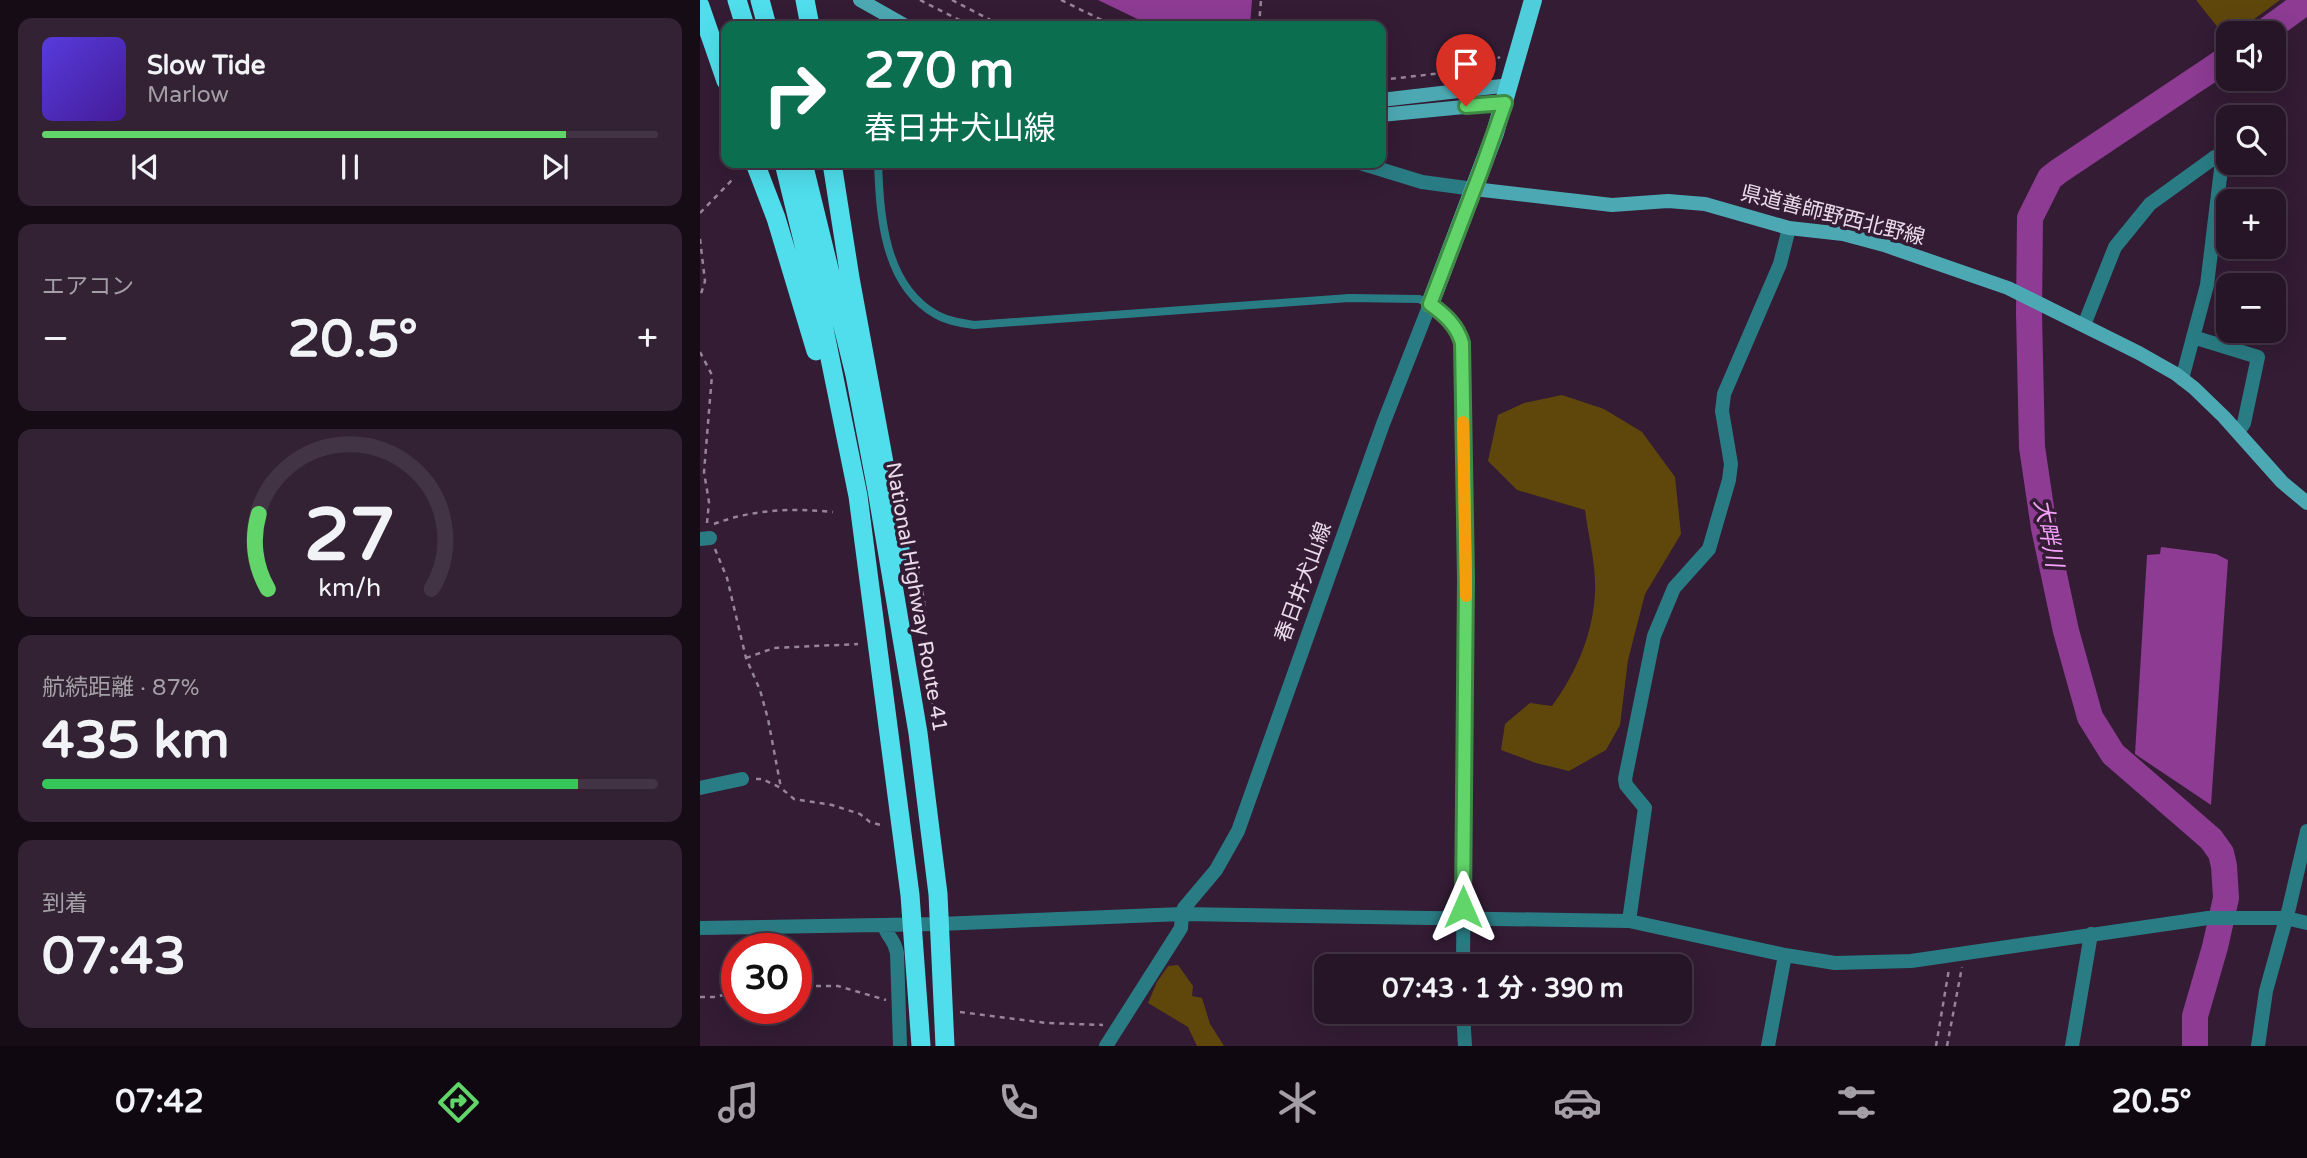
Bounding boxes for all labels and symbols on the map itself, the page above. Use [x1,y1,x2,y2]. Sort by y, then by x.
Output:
pin [1436,34,1496,106]
street label: 県道善師野西北野線 [1738,180,1928,250]
street label: National Highway Route 41 [880,460,953,734]
water label: 大畔川 [2028,497,2069,573]
street label: 春日井犬山線 [1270,519,1337,646]
position arrow [1426,870,1500,944]
speed limit sign: 30 [721,933,812,1024]

